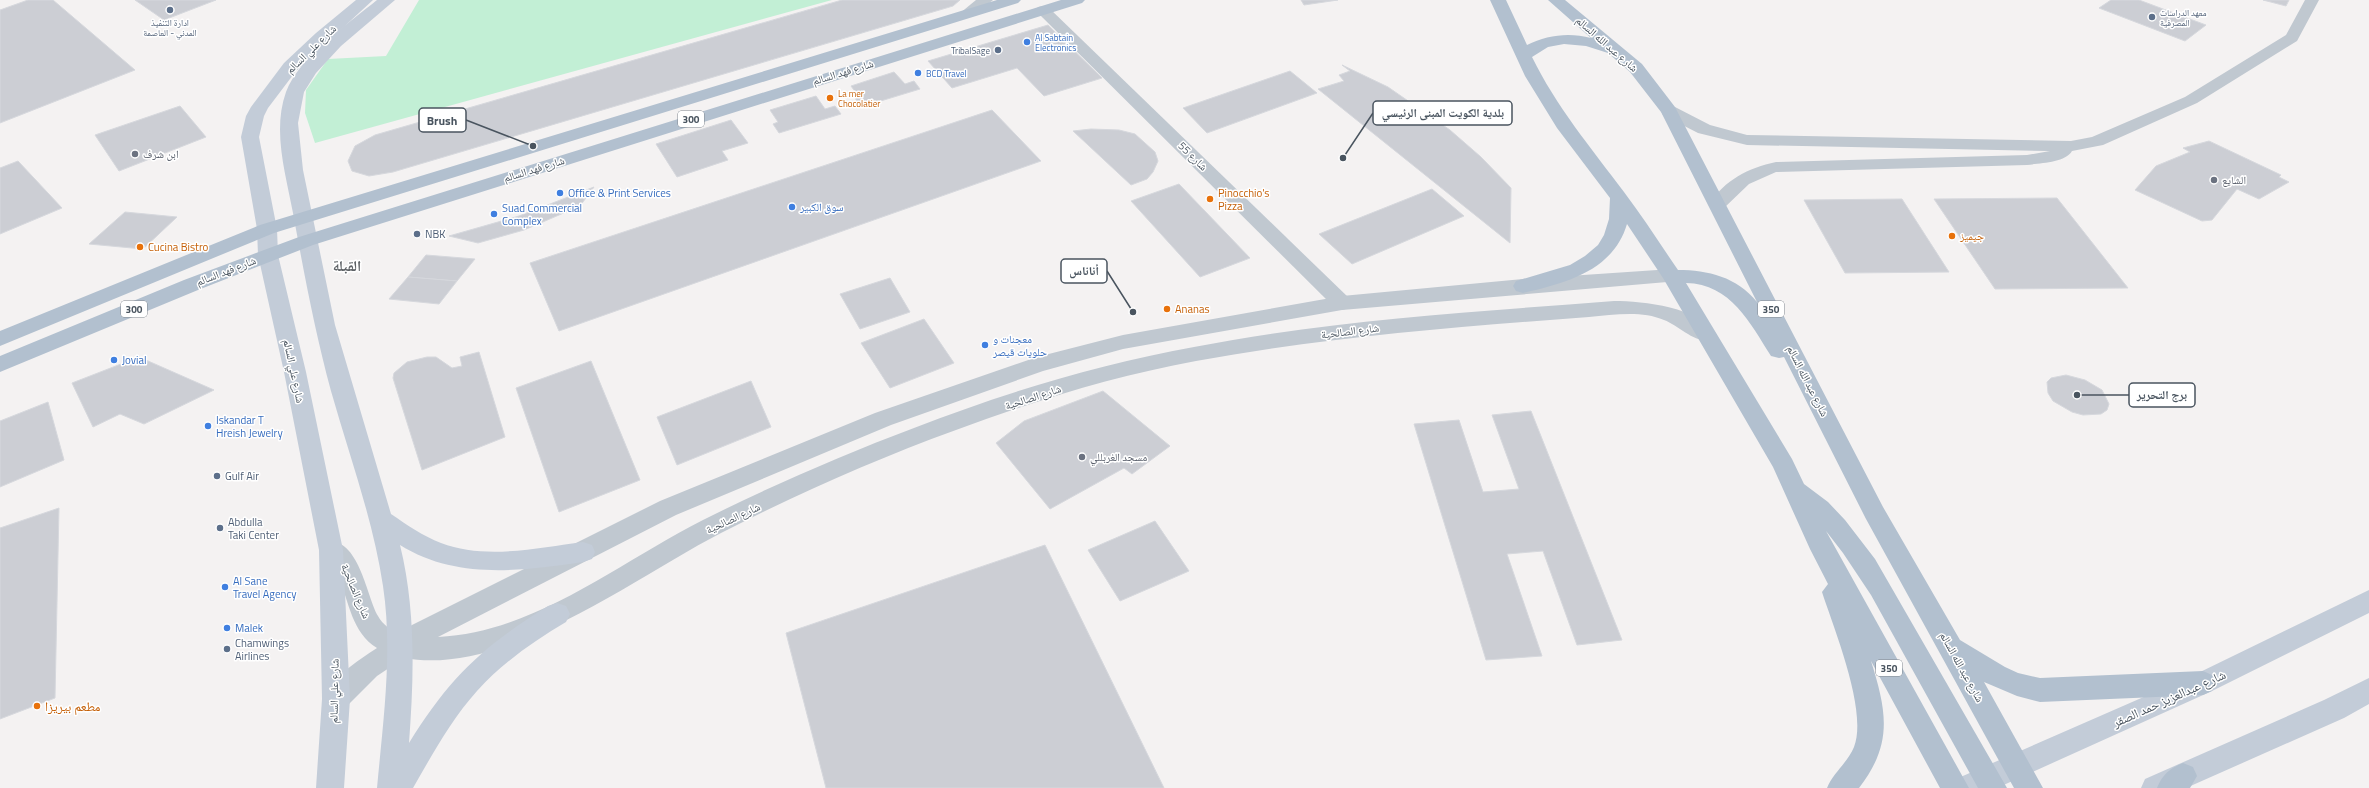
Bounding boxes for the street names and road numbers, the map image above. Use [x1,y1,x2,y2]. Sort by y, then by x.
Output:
street label: شارع عبد الله السالم [1572,12,1642,76]
street label: شارع علي السالم [282,21,340,78]
street label: شارع فهد السالم [811,55,875,89]
road number: 300 [678,111,704,127]
street label: شارع 55 [1175,138,1211,174]
street label: شارع فهد السالم [502,152,566,186]
street label: شارع فهد السالم [194,252,258,290]
road number: 300 [121,301,147,317]
road number: 350 [1758,301,1784,317]
street label: شارع الصالحية [1320,320,1380,342]
street label: شارع علي السالم [279,338,309,404]
street label: شارع عبد الله السالم [1783,343,1833,419]
street label: شارع الصالحية [1003,380,1063,414]
street label: شارع الصالحية [703,498,763,538]
street label: شارع الصالحية [337,561,375,621]
street label: شارع عبد الله السالم [1936,629,1988,705]
street label: شارع علي السالم [325,658,343,724]
road number: 350 [1876,660,1902,676]
street label: شارع عبدالعزيز حمد الصقر [2108,664,2229,732]

